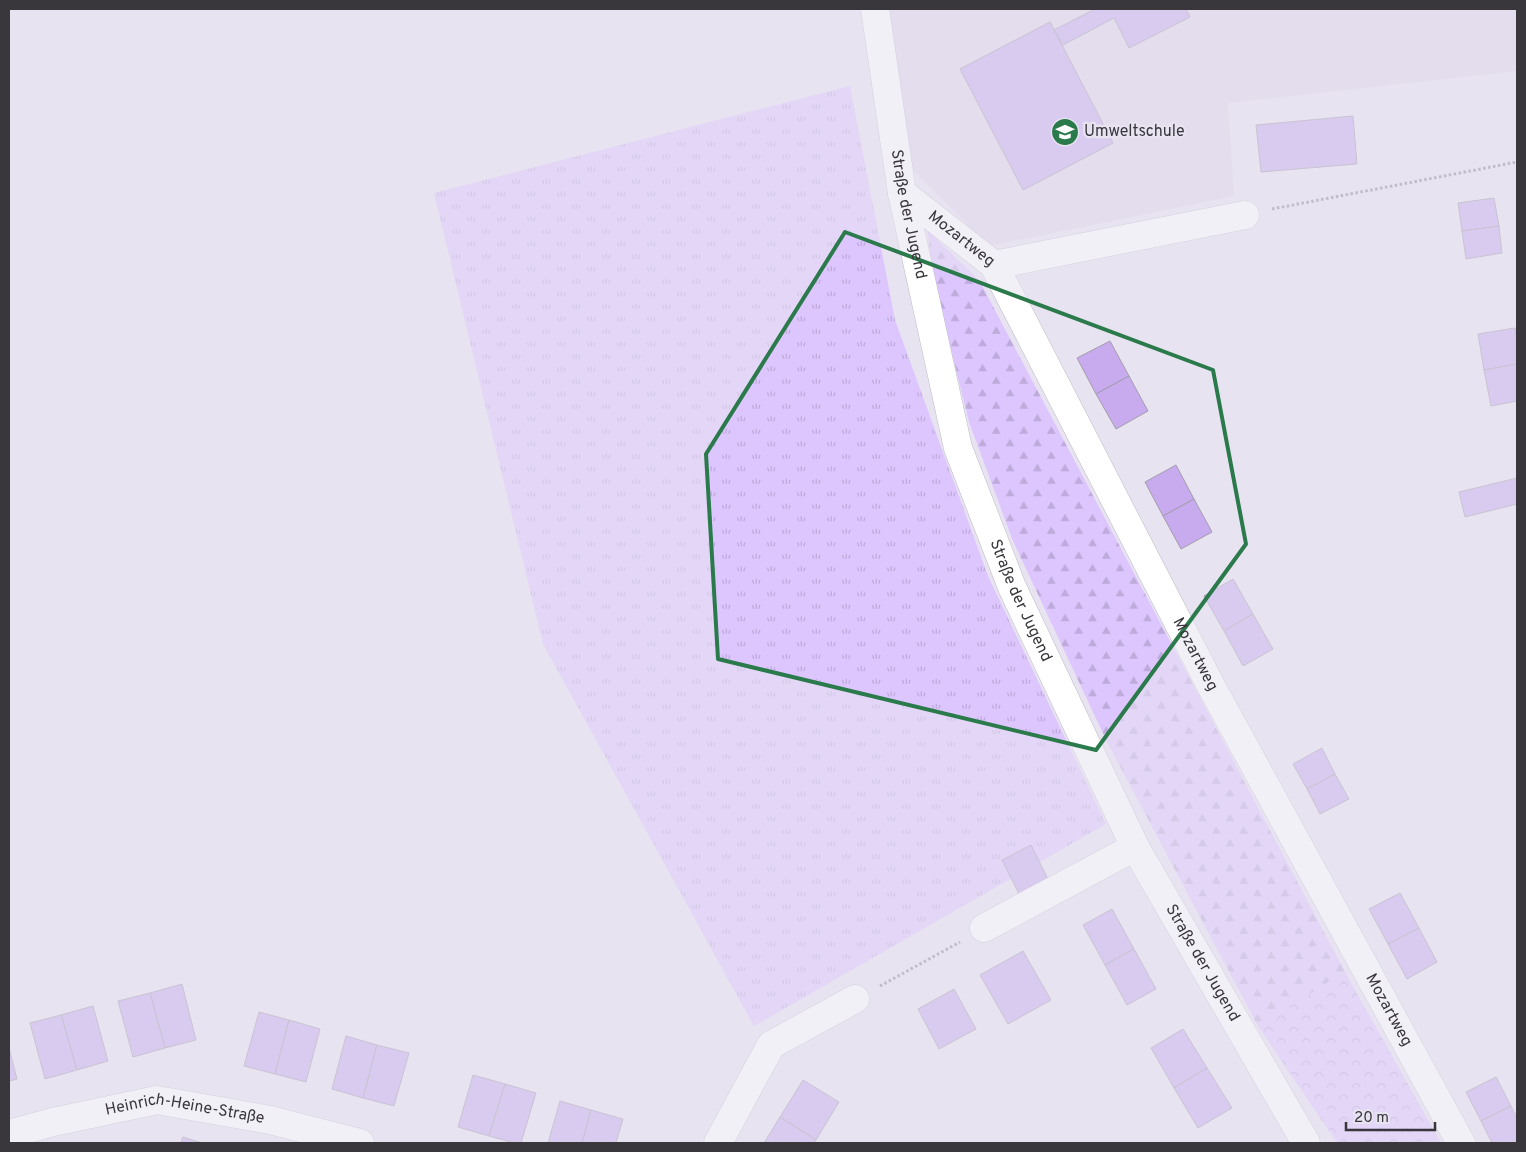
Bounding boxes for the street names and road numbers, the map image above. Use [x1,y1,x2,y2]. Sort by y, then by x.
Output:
street label: Straße der Jugend [886,148,931,281]
street label: Mozartweg [923,207,999,272]
street label: Straße der Jugend [985,537,1056,665]
street label: Mozartweg [1168,614,1222,695]
street label: Straße der Jugend [1160,901,1244,1025]
street label: Mozartweg [1360,970,1416,1050]
street label: Heinrich-Heine-Straße [103,1090,266,1129]

